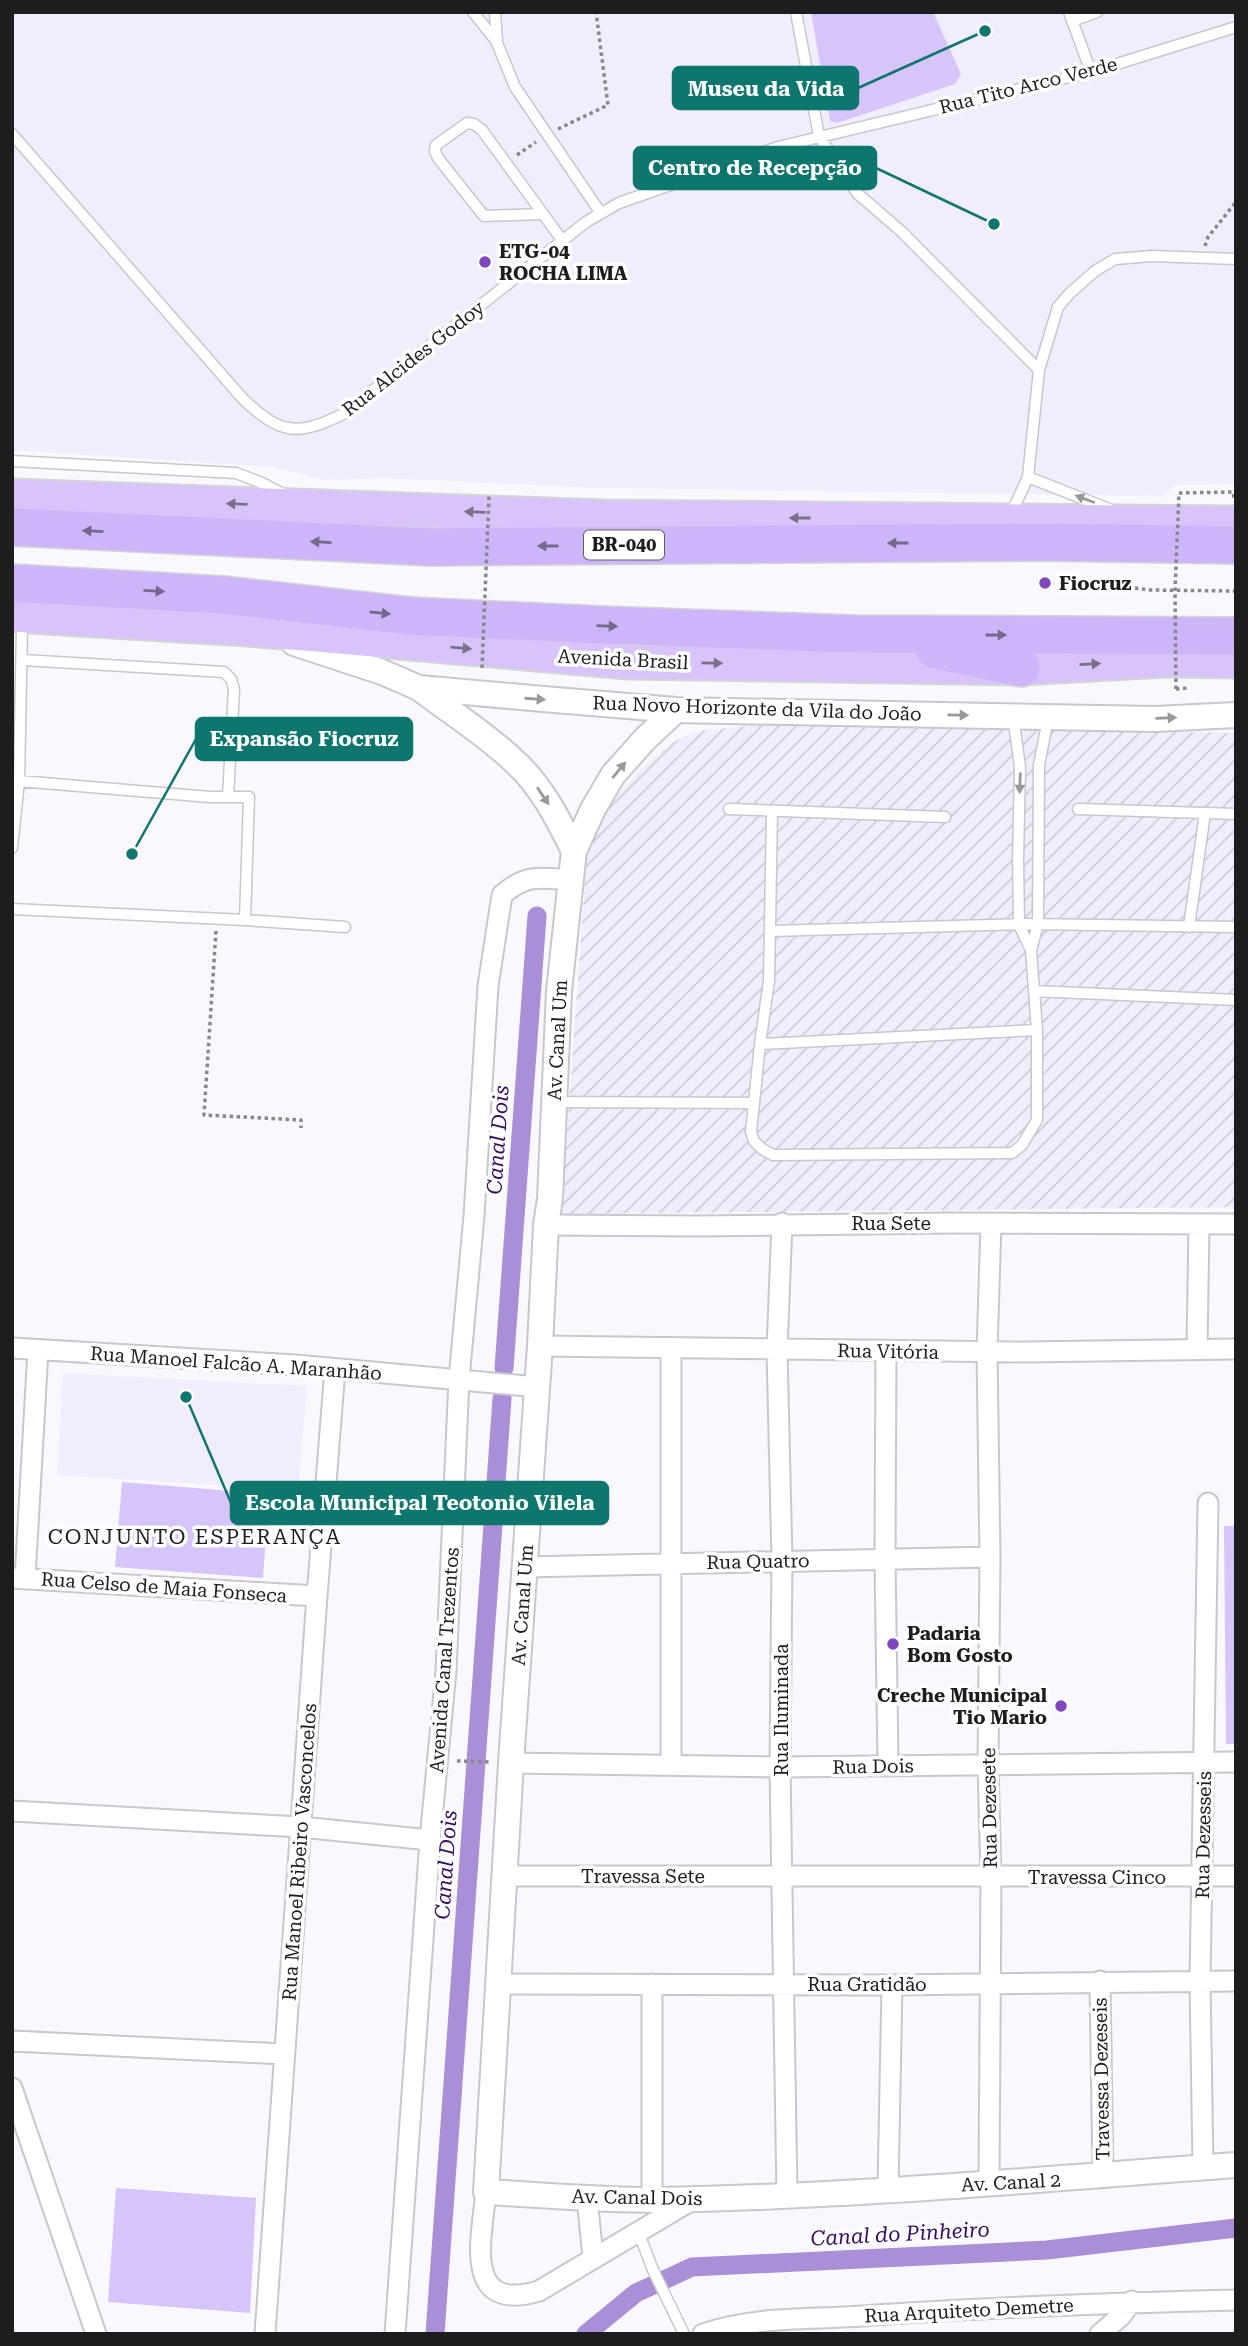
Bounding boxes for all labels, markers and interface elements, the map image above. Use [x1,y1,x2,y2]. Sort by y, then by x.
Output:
street label: Rua Tito Arco Verde [937,52,1120,119]
callout: Museu da Vida [673,67,858,109]
text: Museu da Vida [688,77,845,101]
callout: Centro de Recepção [634,147,876,189]
text: Centro de Recepção [648,156,862,180]
place label: ETG-04 ROCHA LIMA [499,240,628,285]
marker: ETG-04 ROCHA LIMA [477,254,493,270]
street label: Rua Alcides Godoy [338,295,489,421]
one-way arrow [1074,494,1095,505]
one-way arrow [225,498,247,510]
one-way arrow [463,507,485,518]
one-way arrow [789,512,811,524]
one-way arrow [82,526,104,537]
road number: BR-040 [584,530,664,560]
one-way arrow [309,536,331,547]
one-way arrow [887,537,909,549]
one-way arrow [537,540,559,552]
place label: Fiocruz [1059,572,1132,595]
marker: Fiocruz [1037,575,1053,591]
one-way arrow [143,586,165,597]
one-way arrow [369,607,391,618]
one-way arrow [596,620,618,631]
one-way arrow [986,629,1008,641]
one-way arrow [450,643,472,654]
street label: Avenida Brasil [557,645,689,674]
one-way arrow [702,658,724,669]
one-way arrow [1079,659,1101,670]
street label: Rua Novo Horizonte da Vila do João [592,691,922,726]
one-way arrow [525,694,547,705]
one-way arrow [948,709,970,721]
one-way arrow [1155,713,1177,724]
callout: Expansão Fiocruz [196,718,412,760]
text: Expansão Fiocruz [210,727,398,751]
one-way arrow [611,762,626,780]
one-way arrow [1014,772,1025,794]
one-way arrow [537,786,550,806]
street label: Av. Canal Um [543,979,572,1101]
water label: Canal Dois [482,1084,514,1195]
street label: Rua Sete [851,1212,931,1235]
street label: Rua Vitória [837,1339,940,1364]
street label: Rua Manoel Falcão A. Maranhão [89,1342,383,1385]
callout: Escola Municipal Teotonio Vilela [231,1482,608,1524]
text: Escola Municipal Teotonio Vilela [245,1491,595,1515]
district label: CONJUNTO ESPERANÇA [48,1525,342,1549]
street label: Av. Canal Um [507,1544,538,1666]
street label: Avenida Canal Trezentos [425,1546,464,1774]
street label: Rua Quatro [706,1549,810,1574]
street label: Rua Celso de Maia Fonseca [40,1567,288,1608]
place label: Padaria Bom Gosto [907,1622,1013,1667]
marker: Padaria Bom Gosto [885,1636,901,1652]
street label: Rua Iluminada [770,1643,793,1776]
place label: Creche Municipal Tio Mario [877,1684,1047,1729]
marker: Creche Municipal Tio Mario [1053,1698,1069,1714]
street label: Rua Manoel Ribeiro Vasconcelos [278,1703,321,2002]
street label: Rua Dezesete [977,1747,1002,1869]
street label: Rua Dois [832,1754,914,1779]
street label: Rua Dezesseis [1191,1771,1216,1899]
water label: Canal Dois [430,1809,462,1920]
street label: Travessa Sete [581,1865,705,1888]
street label: Travessa Cinco [1028,1866,1166,1889]
street label: Rua Gratidão [807,1973,927,1996]
street label: Travessa Dezeseis [1089,1997,1114,2161]
street label: Av. Canal 2 [961,2168,1061,2197]
street label: Av. Canal Dois [571,2185,703,2210]
water label: Canal do Pinheiro [810,2217,990,2251]
street label: Rua Arquiteto Demetre [864,2294,1074,2327]

